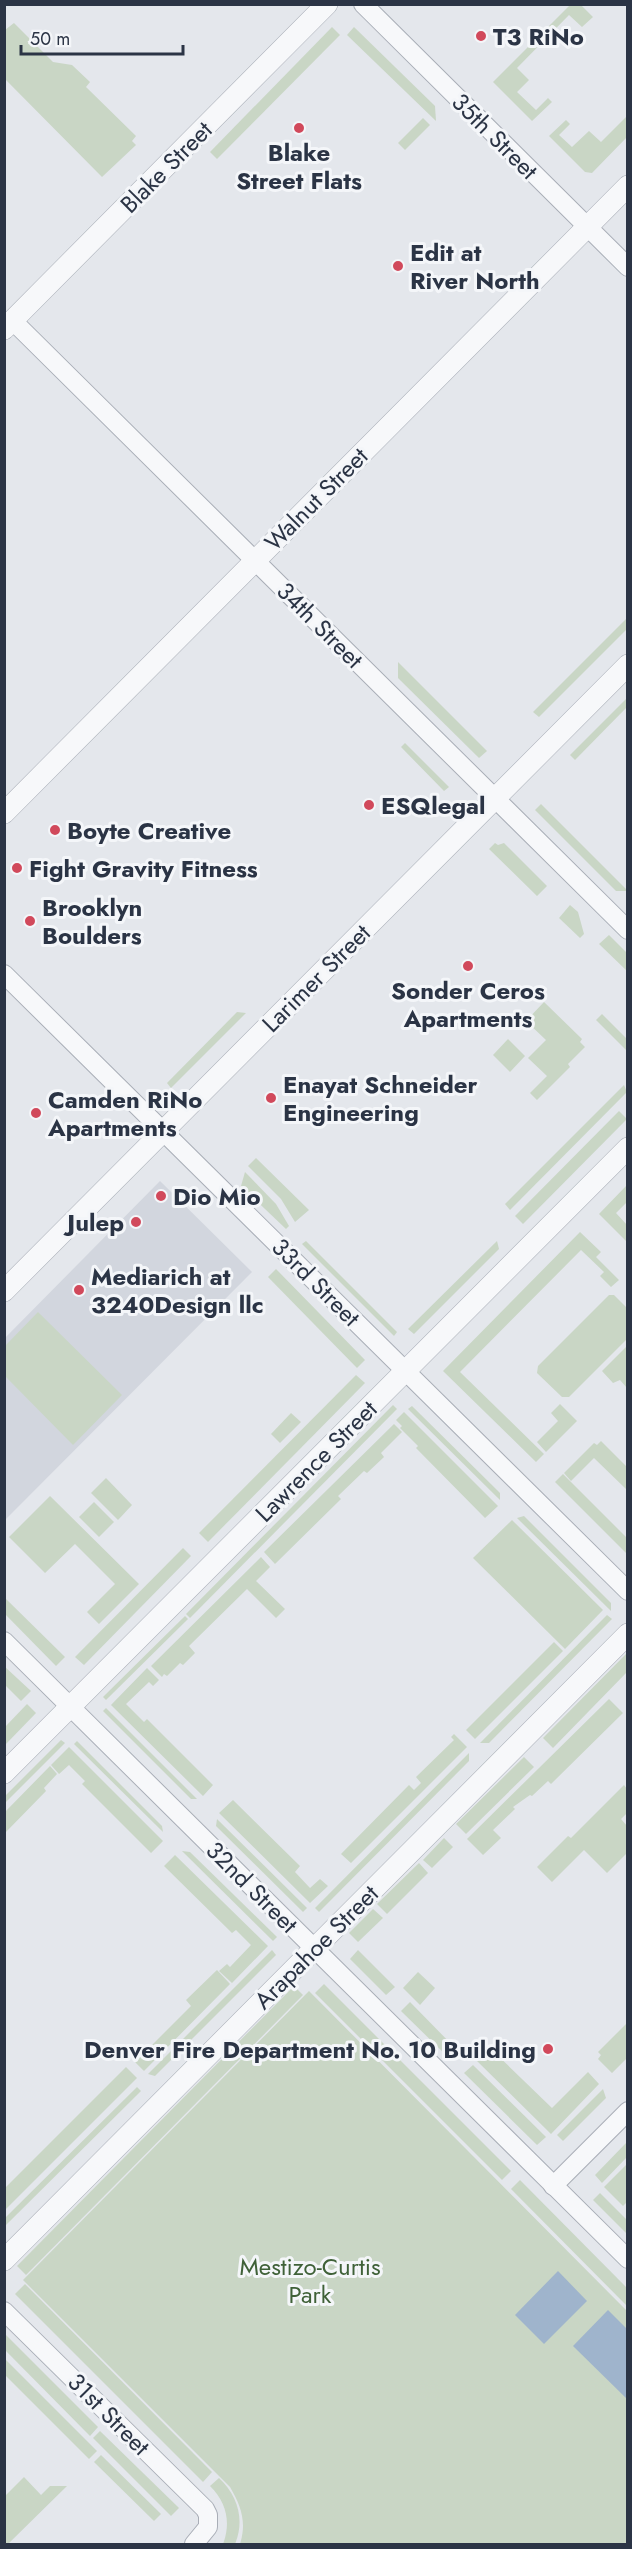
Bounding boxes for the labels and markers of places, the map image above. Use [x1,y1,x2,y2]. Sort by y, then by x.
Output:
place label: T3 RiNo [493,19,584,54]
marker: T3 RiNo [474,29,488,43]
marker: Blake Street Flats [292,121,306,135]
place label: Blake Street Flats [236,135,362,198]
place label: Edit at River North [410,235,540,298]
marker: Edit at River North [391,259,405,273]
place label: ESQlegal [381,788,485,823]
marker: ESQlegal [362,798,376,812]
place label: Boyte Creative [67,813,231,848]
marker: Boyte Creative [48,823,62,837]
place label: Fight Gravity Fitness [29,851,258,886]
marker: Fight Gravity Fitness [10,861,24,875]
place label: Brooklyn Boulders [42,890,142,953]
marker: Brooklyn Boulders [23,914,37,928]
marker: Sonder Ceros Apartments [461,959,475,973]
place label: Sonder Ceros Apartments [391,973,545,1036]
place label: Enayat Schneider Engineering [283,1067,478,1130]
place label: Camden RiNo Apartments [47,1082,202,1145]
marker: Enayat Schneider Engineering [264,1091,278,1105]
marker: Camden RiNo Apartments [29,1106,43,1120]
place label: Dio Mio [173,1179,261,1214]
marker: Dio Mio [154,1189,168,1203]
place label: Julep [63,1205,124,1240]
marker: Julep [129,1215,143,1229]
place label: Mediarich at 3240Design llc [91,1259,264,1322]
marker: Mediarich at 3240Design llc [72,1283,86,1297]
place label: Denver Fire Department No. 10 Building [84,2032,536,2067]
marker: Denver Fire Department No. 10 Building [541,2042,555,2056]

